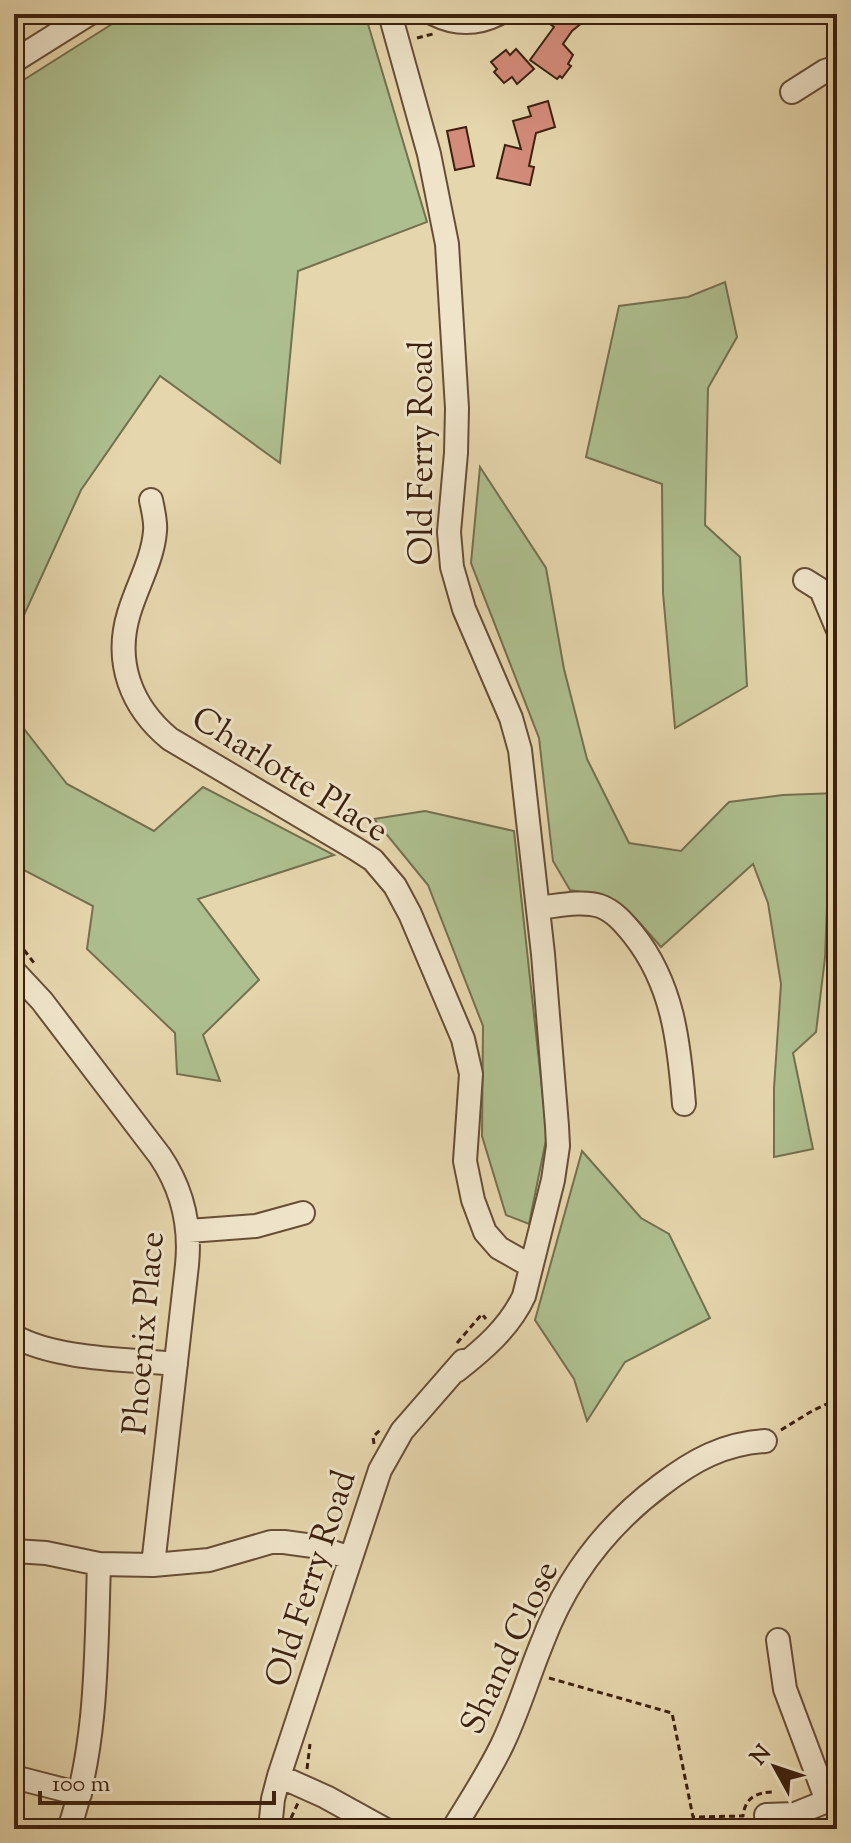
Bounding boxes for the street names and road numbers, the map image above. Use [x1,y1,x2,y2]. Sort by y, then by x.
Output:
street label: Old Ferry Road [399,341,448,565]
street label: Charlotte Place [181,696,397,856]
street label: Phoenix Place [112,1230,179,1437]
street label: Old Ferry Road [254,1465,370,1694]
street label: Shand Close [450,1554,573,1743]

